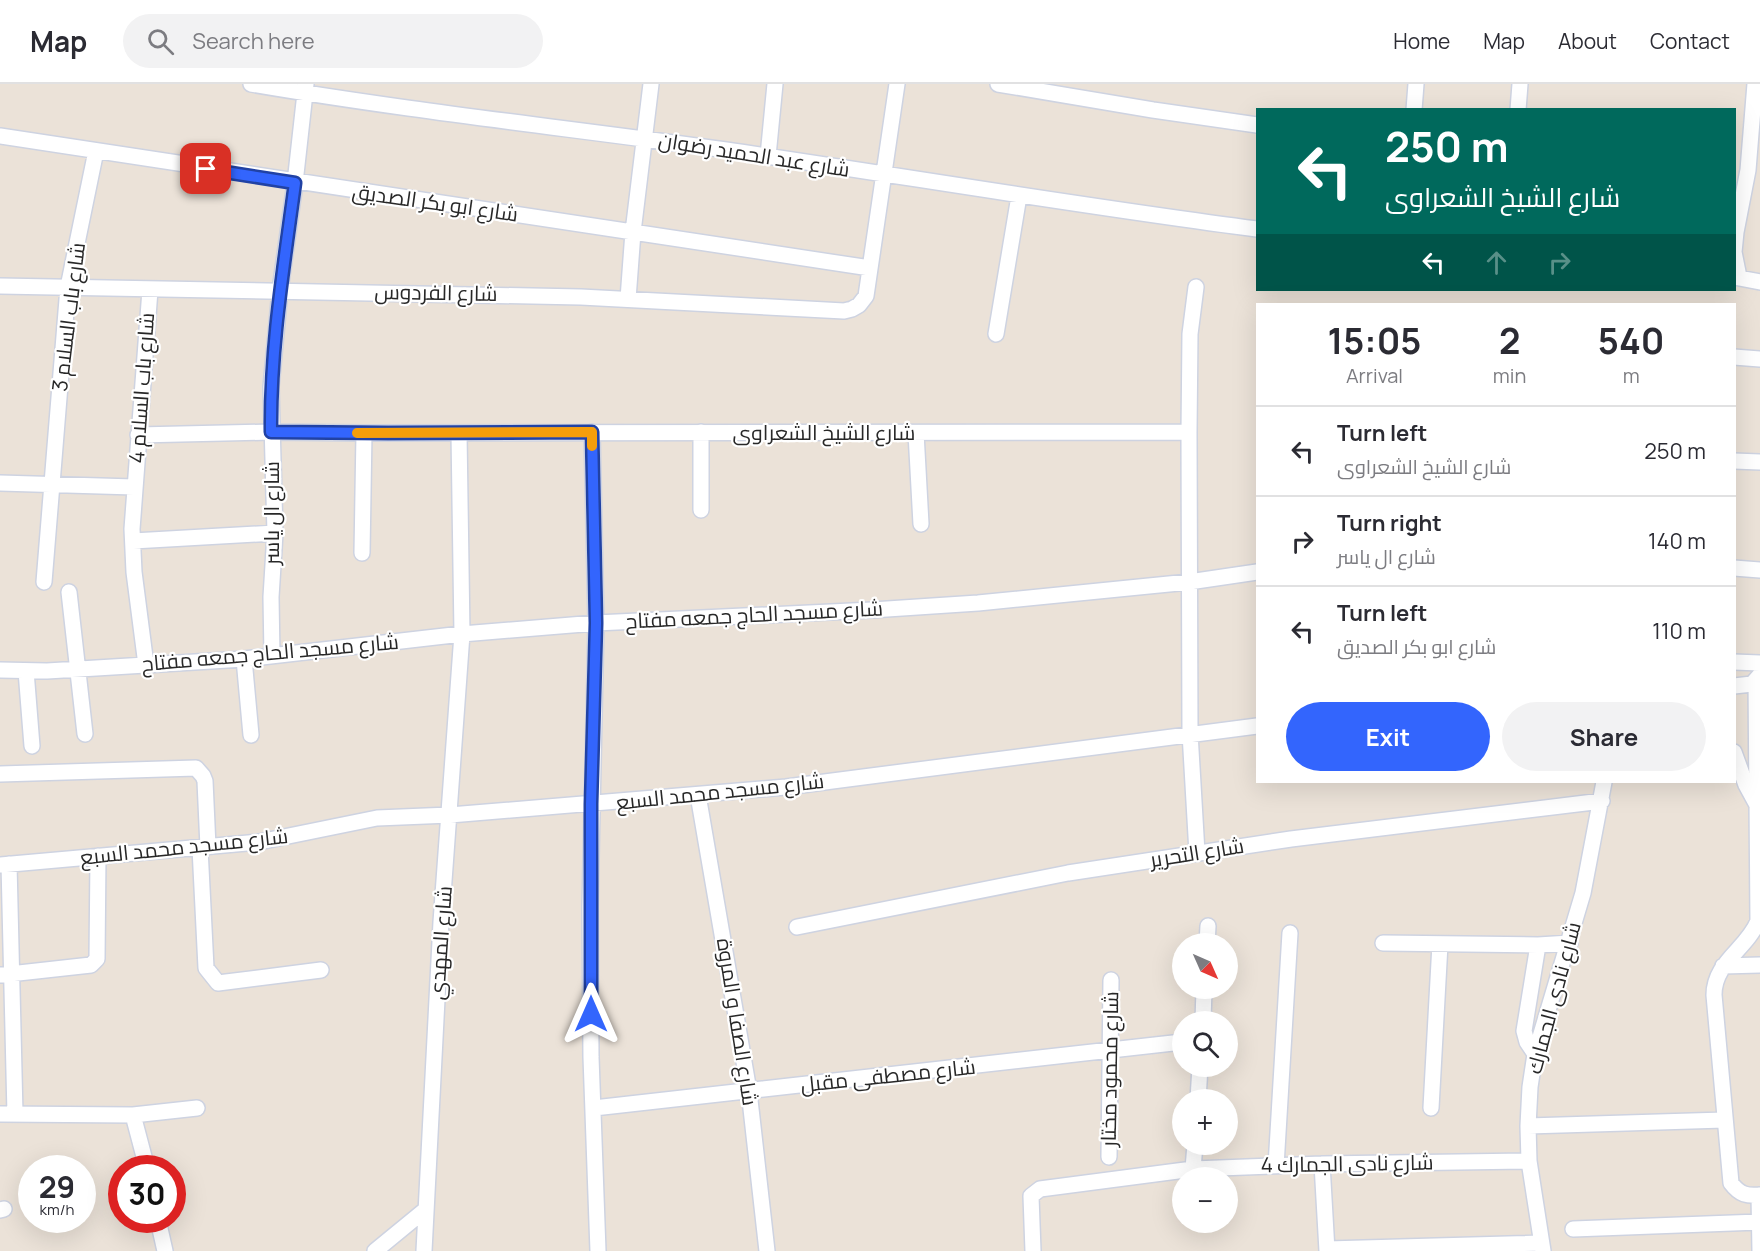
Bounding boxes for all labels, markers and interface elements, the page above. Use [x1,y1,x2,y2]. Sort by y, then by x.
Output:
search box [123,14,543,68]
text: Map [30,22,87,60]
icon: search [144,25,177,58]
text: Search here [192,26,315,56]
text: Home [1393,27,1450,55]
text: Map [1483,27,1525,55]
text: About [1558,27,1617,55]
text: Contact [1650,27,1730,55]
text: 250 m [1385,117,1508,175]
street label: شارع عبد الحميد رضوان [656,125,852,184]
icon: left [1286,132,1364,210]
pin [180,143,231,194]
icon: arrive [189,152,222,185]
street label: شارع ابو بكر الصديق [350,176,520,229]
text: شارع الشيخ الشعراوى [1385,178,1620,215]
street label: شارع باب السلام 3 [45,241,92,393]
icon: left [1417,246,1450,279]
icon: ahead [1480,246,1513,279]
icon: right [1543,246,1576,279]
street label: شارع الفردوس [374,277,498,308]
street label: شارع باب السلام 4 [122,312,161,464]
text: 15:05 [1327,316,1421,365]
text: 2 [1499,316,1520,365]
text: 540 [1598,316,1665,365]
text: Arrival [1346,362,1403,389]
text: min [1493,362,1526,389]
text: m [1623,362,1640,389]
street label: شارع الشيخ الشعراوى [733,418,915,447]
text: Turn left [1337,418,1427,448]
icon: left [1286,435,1319,468]
text: 250 m [1644,436,1706,466]
text: شارع الشيخ الشعراوى [1337,453,1511,480]
street label: شارع ال ياسر [257,461,286,566]
text: Turn right [1337,508,1442,538]
icon: right [1286,525,1319,558]
text: 140 m [1648,526,1706,556]
text: شارع ال ياسر [1337,543,1436,570]
street label: شارع مسجد الحاج جمعه مفتاح [624,593,884,636]
text: Turn left [1337,598,1427,628]
icon: left [1286,615,1319,648]
text: 110 m [1652,616,1706,646]
street label: شارع مسجد الحاج جمعه مفتاح [140,627,400,678]
text: شارع ابو بكر الصديق [1337,633,1496,660]
button: Exit [1286,702,1490,771]
button: Share [1502,702,1706,771]
street label: شارع مسجد محمد السبع [614,766,825,817]
street label: شارع مسجد محمد السبع [78,821,289,872]
street label: شارع التحرير [1147,831,1246,874]
street label: شارع المهدي [422,885,461,1001]
street label: شارع نادى الجمارك [1519,919,1588,1077]
north arrow [1172,933,1238,999]
map controls [1172,933,1238,1233]
street label: شارع الصفا و المروة [710,936,765,1108]
position arrow [559,982,623,1046]
street label: شارع محمود مختار [1094,991,1125,1148]
button: search [1172,1011,1238,1077]
street label: شارع مصطفى مقبل [799,1052,977,1099]
button: + [1172,1089,1238,1155]
street label: شارع نادى الجمارك 4 [1260,1147,1434,1180]
speed limit sign: 30 [108,1155,186,1233]
text: 29 [39,1166,75,1207]
button: − [1172,1167,1238,1233]
text: km/h [40,1199,74,1220]

